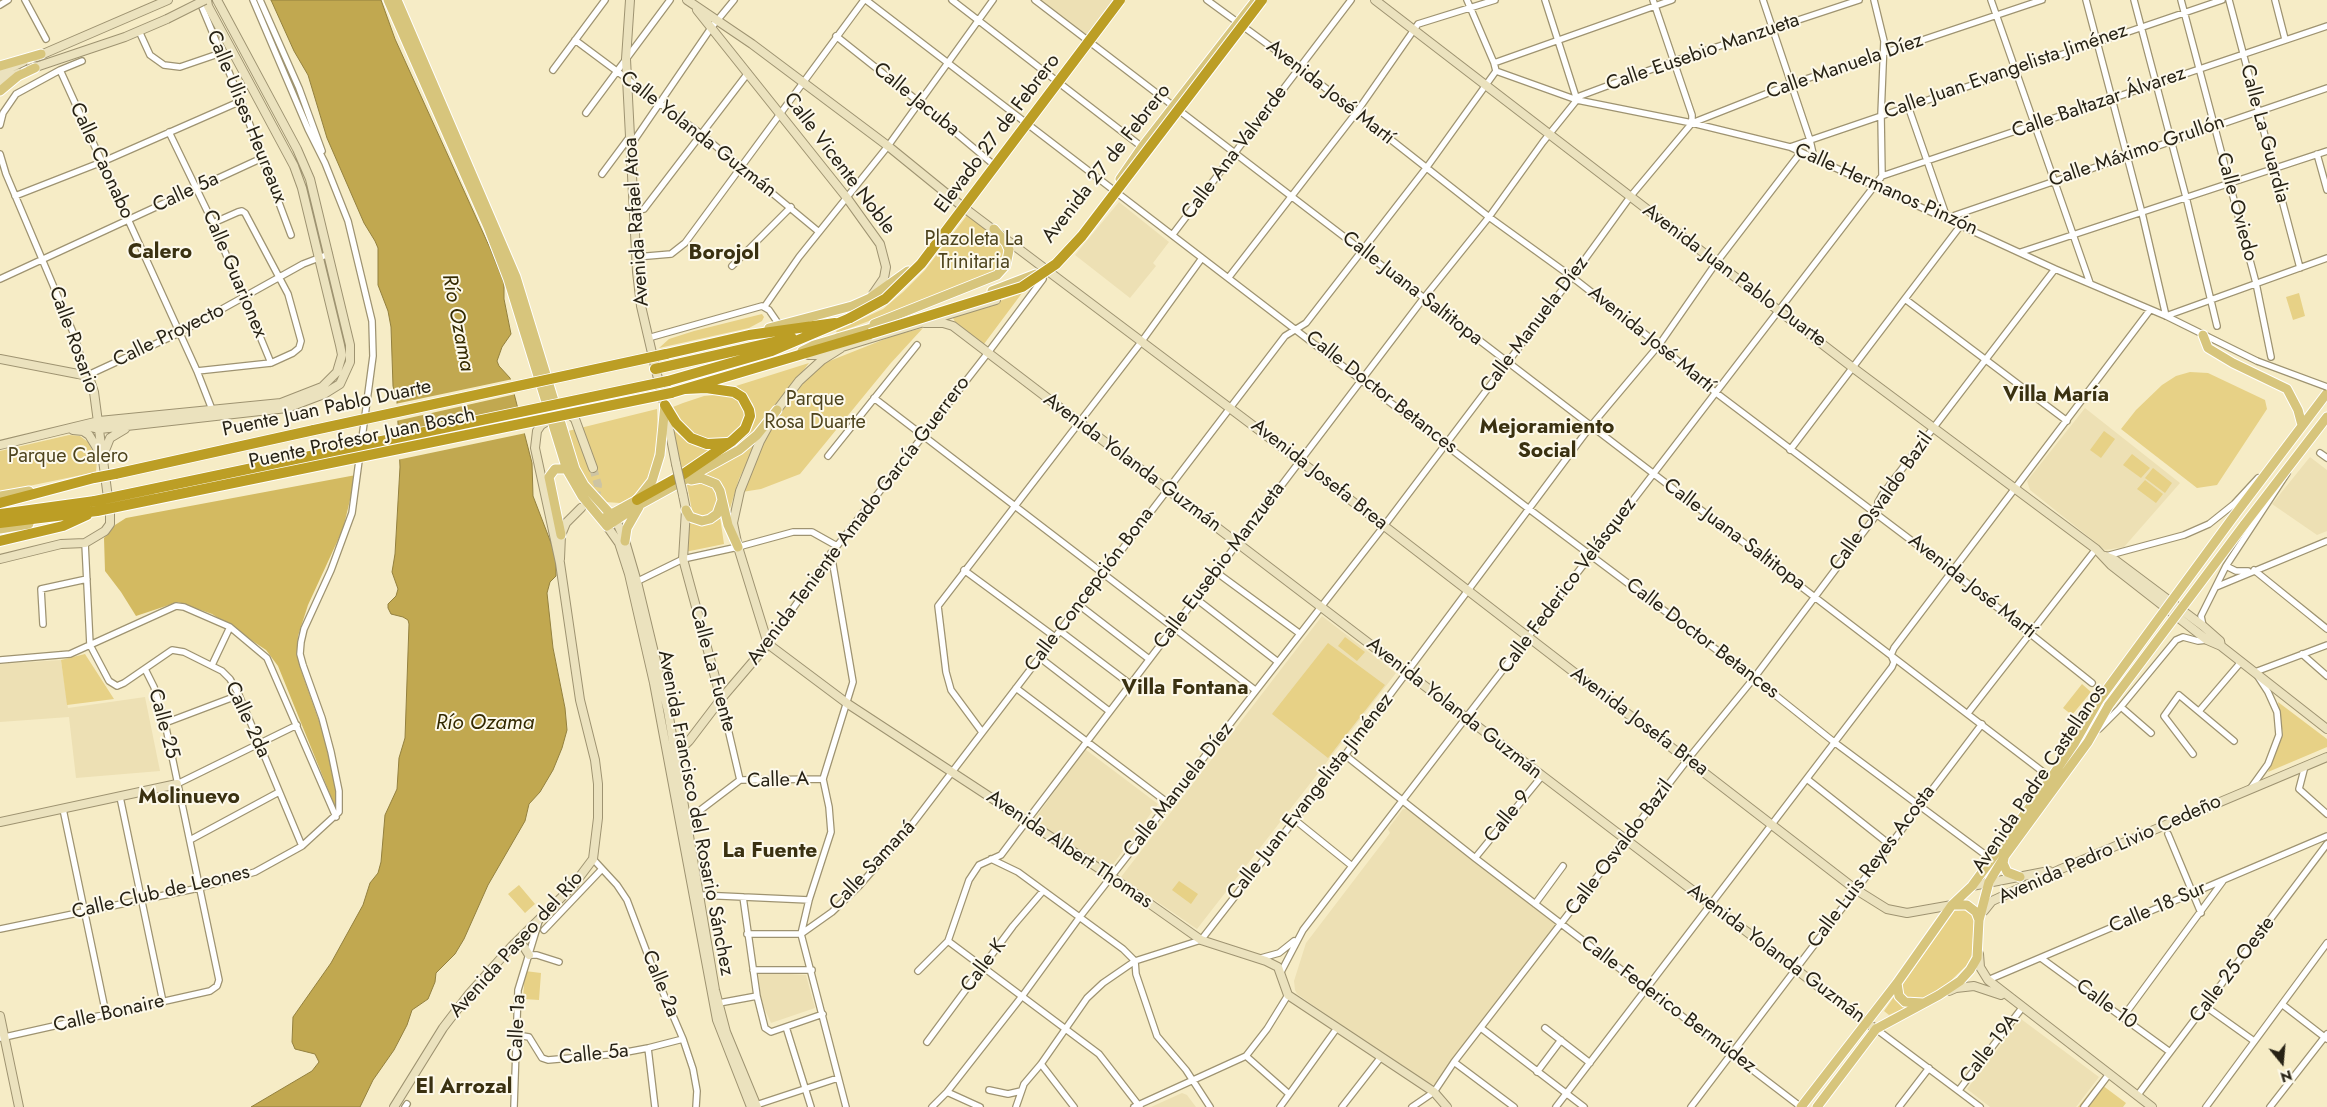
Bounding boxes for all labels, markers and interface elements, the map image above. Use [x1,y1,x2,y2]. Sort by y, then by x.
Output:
street label: Calle Eusebio Manzueta [1603,9,1803,97]
street label: Calle Juan Evangelista Jiménez [1881,19,2131,125]
street label: Calle Ulises Heureaux [200,27,292,207]
street label: Calle Manuela Díez [1763,29,1927,105]
street label: Avenida José Martí [1261,35,1399,151]
street label: Elevado 27 de Febrero [930,50,1066,218]
street label: Calle Jacuba [868,58,964,142]
street label: Calle Baltazar Álvarez [2009,62,2189,144]
street label: Calle La Guardia [2234,62,2294,206]
street label: Calle Yolanda Guzmán [615,67,781,203]
street label: Avenida 27 de Febrero [1038,80,1176,248]
street label: Calle Ana Valverde [1177,82,1293,224]
street label: Calle Vicente Noble [778,88,900,240]
street label: Calle Caonabo [64,99,138,223]
street label: Calle Máximo Grullón [2046,111,2228,193]
street label: Avenida Rafael Atoa [619,137,655,307]
street label: Calle Hermanos Pinzón [1791,139,1981,241]
street label: Calle Oviedo [2210,150,2262,264]
street label: Calle 5a [149,167,223,219]
street label: Avenida Juan Pablo Duarte [1637,199,1831,353]
street label: Calle Guarionex [196,207,272,341]
street label: Calle Juana Saltitopa [1337,227,1487,351]
park label: Plazoleta La Trinitaria [925,228,1023,275]
district label: Calero [128,240,192,266]
district label: Borojol [689,241,759,267]
street label: Calle Manuela Díez [1476,252,1594,398]
water label: Río Ozama [435,272,479,374]
street label: Avenida José Martí [1583,281,1719,399]
street label: Calle Rosario [43,283,103,397]
street label: Calle Proyecto [110,299,228,373]
street label: Calle Doctor Betances [1300,326,1462,460]
street label: Avenida Teniente Amado García Guerrero [743,372,975,670]
street label: Puente Juan Pablo Duarte [220,375,434,443]
district label: Villa María [2003,383,2109,409]
park label: Parque Rosa Duarte [764,388,866,435]
street label: Avenida Yolanda Guzmán [1038,388,1226,538]
street label: Puente Profesor Juan Bosch [247,403,477,475]
street label: Avenida Josefa Brea [1246,414,1392,536]
district label: Mejoramiento Social [1480,415,1614,465]
street label: Calle Osvaldo Bazil [1825,428,1939,576]
park label: Parque Calero [8,445,128,469]
street label: Calle Juana Saltitopa [1658,474,1810,596]
street label: Calle Eusebio Manzueta [1149,478,1291,654]
street label: Calle Federico Velásquez [1494,493,1642,679]
street label: Calle Concepción Bona [1020,503,1160,677]
street label: Avenida José Martí [1903,529,2041,645]
street label: Calle Doctor Betances [1621,574,1783,704]
street label: Calle La Fuente [684,603,740,735]
street label: Avenida Yolanda Guzmán [1361,633,1547,785]
street label: Avenida Francisco del Rosario Sánchez [652,648,738,978]
street label: Avenida Josefa Brea [1565,662,1713,782]
district label: Villa Fontana [1121,676,1249,702]
street label: Calle 2da [219,678,275,762]
street label: Avenida Padre Castellanos [1968,680,2112,878]
street label: Calle 25 [142,686,184,762]
street label: Calle Juan Evangelista Jiménez [1223,689,1399,905]
water label: Río Ozama [436,711,534,737]
street label: Calle Manuela Díez [1119,718,1239,862]
street label: Calle A [747,768,809,794]
street label: Calle Osvaldo Bazil [1561,775,1679,921]
street label: Calle Luis Reyes Acosta [1803,781,1941,953]
district label: Molinuevo [138,785,240,811]
street label: Avenida Albert Thomas [982,786,1156,914]
street label: Calle 9 [1480,786,1536,848]
street label: Avenida Pedro Livio Cedeño [1995,790,2225,910]
street label: Calle Samaná [825,816,921,916]
district label: La Fuente [723,839,817,865]
street label: Calle Club de Leones [70,861,252,925]
street label: Avenida Paseo del Río [445,867,589,1023]
street label: Calle 18 Sur [2106,877,2210,939]
street label: Avenida Yolanda Guzmán [1682,879,1870,1029]
street label: Calle 25 Oeste [2185,912,2281,1028]
street label: Calle Federico Bermúdez [1575,931,1761,1079]
street label: Calle K [956,935,1012,997]
street label: Calle 2a [636,947,684,1021]
street label: Calle 10 [2071,975,2141,1035]
street label: Calle Bonaire [51,990,167,1038]
street label: Calle 1a [504,994,532,1062]
street label: Calle 19A [1956,1010,2024,1088]
north arrow [2257,1037,2307,1087]
street label: Calle 5a [558,1039,630,1071]
text: N [2278,1065,2295,1088]
district label: El Arrozal [415,1075,513,1101]

